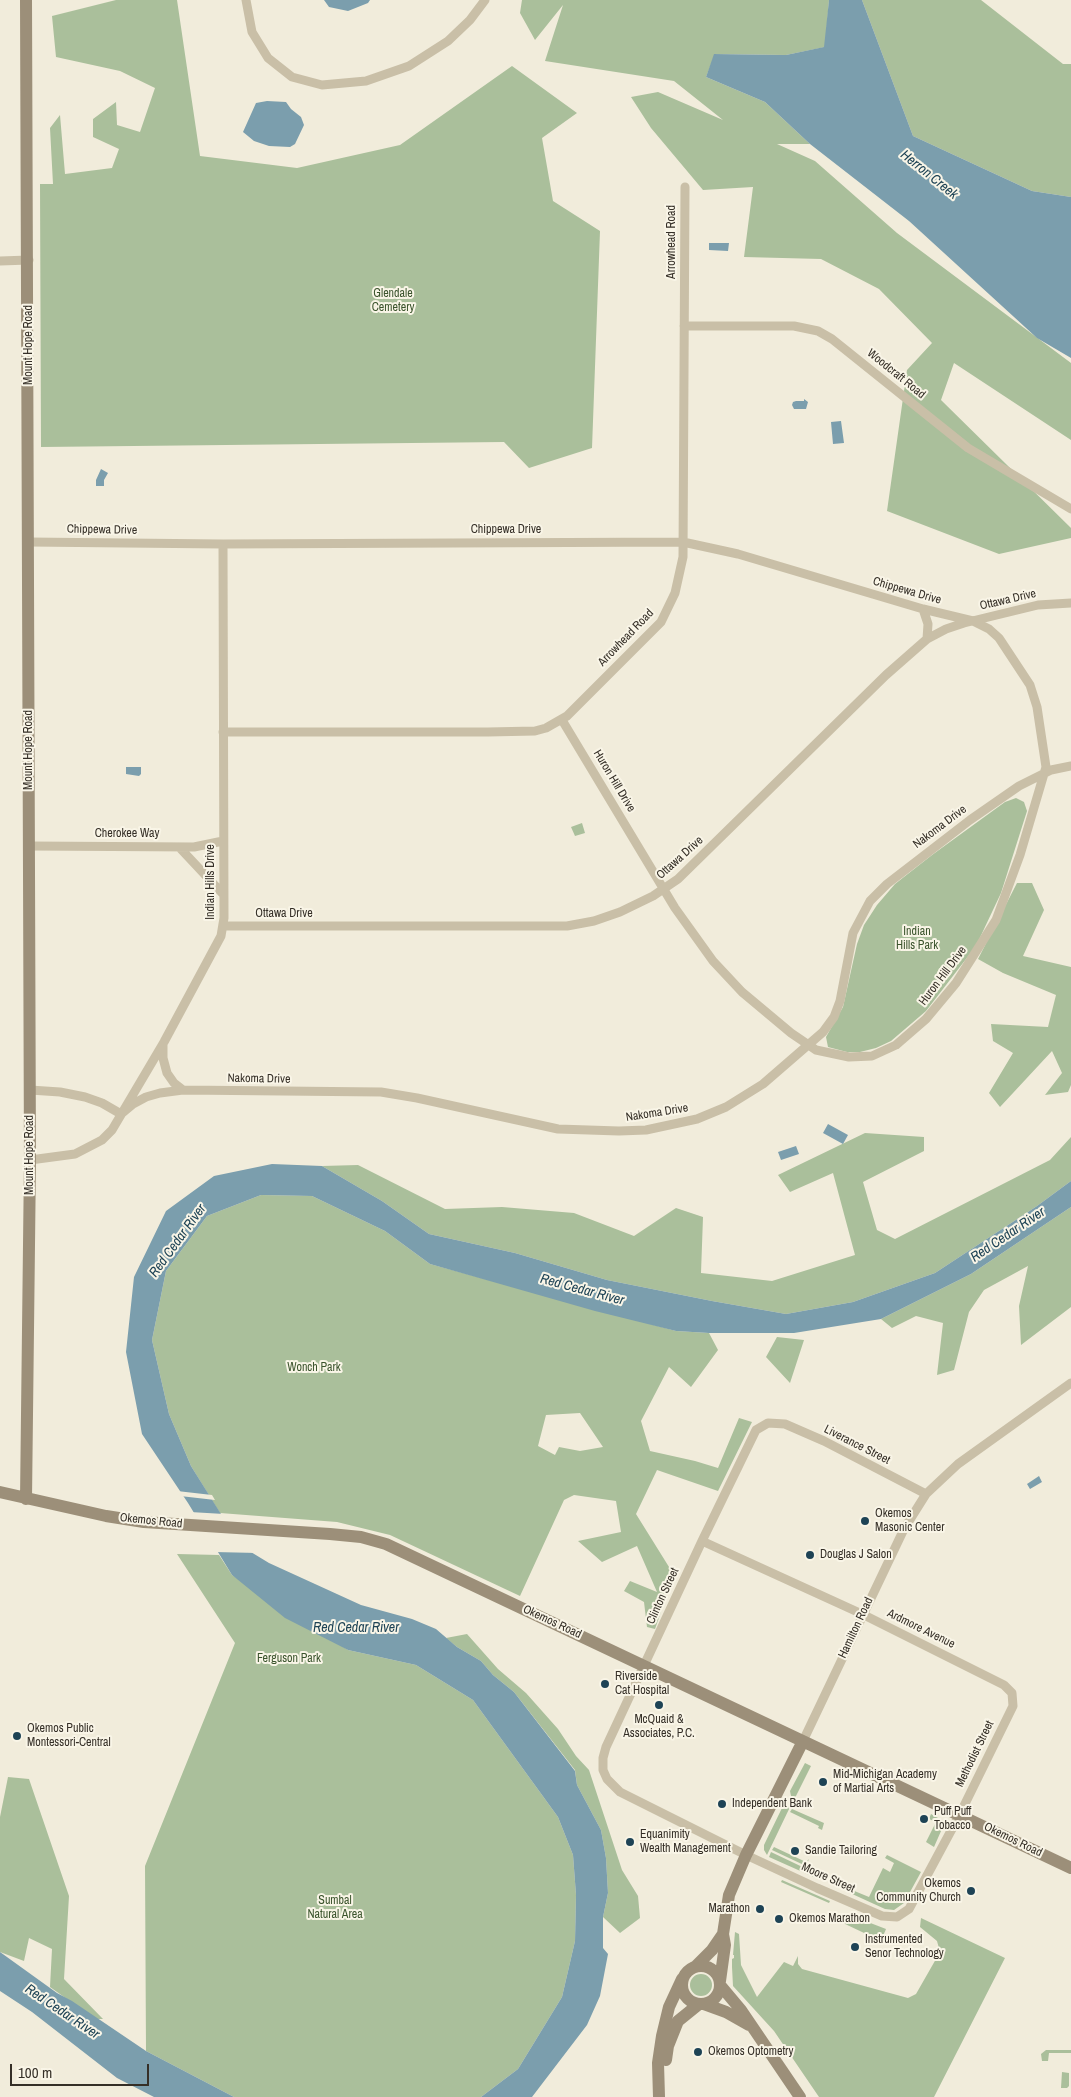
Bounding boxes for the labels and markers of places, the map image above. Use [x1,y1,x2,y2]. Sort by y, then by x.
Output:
place label: Okemos Masonic Center [875,1507,944,1535]
marker: Okemos Masonic Center [859,1515,871,1527]
place label: Douglas J Salon [820,1548,892,1562]
marker: Douglas J Salon [804,1549,816,1561]
place label: Riverside Cat Hospital [615,1670,669,1698]
marker: Riverside Cat Hospital [599,1678,611,1690]
marker: McQuaid & Associates, P.C. [653,1699,665,1711]
place label: McQuaid & Associates, P.C. [623,1713,695,1741]
place label: Okemos Public Montessori-Central [27,1722,111,1750]
marker: Okemos Public Montessori-Central [11,1730,23,1742]
place label: Mid-Michigan Academy of Martial Arts [833,1768,937,1796]
marker: Mid-Michigan Academy of Martial Arts [817,1776,829,1788]
place label: Independent Bank [732,1797,812,1811]
marker: Independent Bank [716,1798,728,1810]
place label: Puff Puff Tobacco [934,1805,971,1833]
marker: Puff Puff Tobacco [918,1813,930,1825]
place label: Equanimity Wealth Management [640,1828,731,1856]
marker: Equanimity Wealth Management [624,1836,636,1848]
place label: Sandie Tailoring [805,1844,877,1858]
marker: Sandie Tailoring [789,1845,801,1857]
place label: Okemos Community Church [876,1877,961,1905]
marker: Okemos Community Church [965,1885,977,1897]
place label: Marathon [708,1902,750,1916]
marker: Marathon [754,1903,766,1915]
place label: Okemos Marathon [789,1912,870,1926]
marker: Okemos Marathon [773,1913,785,1925]
place label: Instrumented Senor Technology [865,1933,944,1961]
marker: Instrumented Senor Technology [849,1941,861,1953]
place label: Okemos Optometry [708,2045,793,2059]
marker: Okemos Optometry [692,2046,704,2058]

